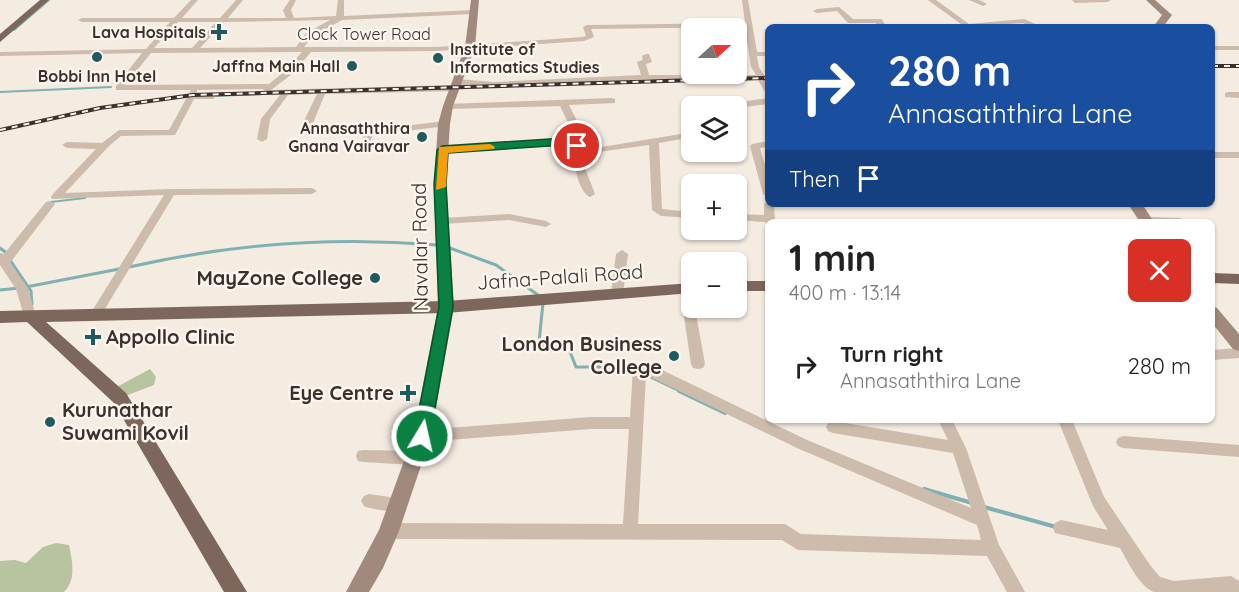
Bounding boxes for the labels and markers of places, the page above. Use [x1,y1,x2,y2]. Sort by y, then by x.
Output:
place label: Lava Hospitals [92,22,206,42]
marker: Lava Hospitals [210,23,228,41]
place label: Institute of Informatics Studies [450,39,600,77]
marker: Bobbi Inn Hotel [90,50,104,64]
marker: Institute of Informatics Studies [431,51,445,65]
place label: Jaffna Main Hall [212,56,340,76]
marker: Jaffna Main Hall [345,59,359,73]
place label: Bobbi Inn Hotel [38,66,156,86]
place label: Annasaththira Gnana Vairavar [288,118,410,156]
pin [551,120,602,171]
marker: Annasaththira Gnana Vairavar [415,130,429,144]
place label: MayZone College [196,265,363,290]
marker: MayZone College [368,271,382,285]
place label: Appollo Clinic [106,324,235,349]
marker: Appollo Clinic [84,328,102,346]
place label: London Business College [502,331,662,379]
marker: London Business College [667,349,681,363]
place label: Eye Centre [289,380,394,405]
marker: Eye Centre [399,384,417,402]
place label: Kurunathar Suwami Kovil [62,397,189,445]
marker: Kurunathar Suwami Kovil [43,415,57,429]

